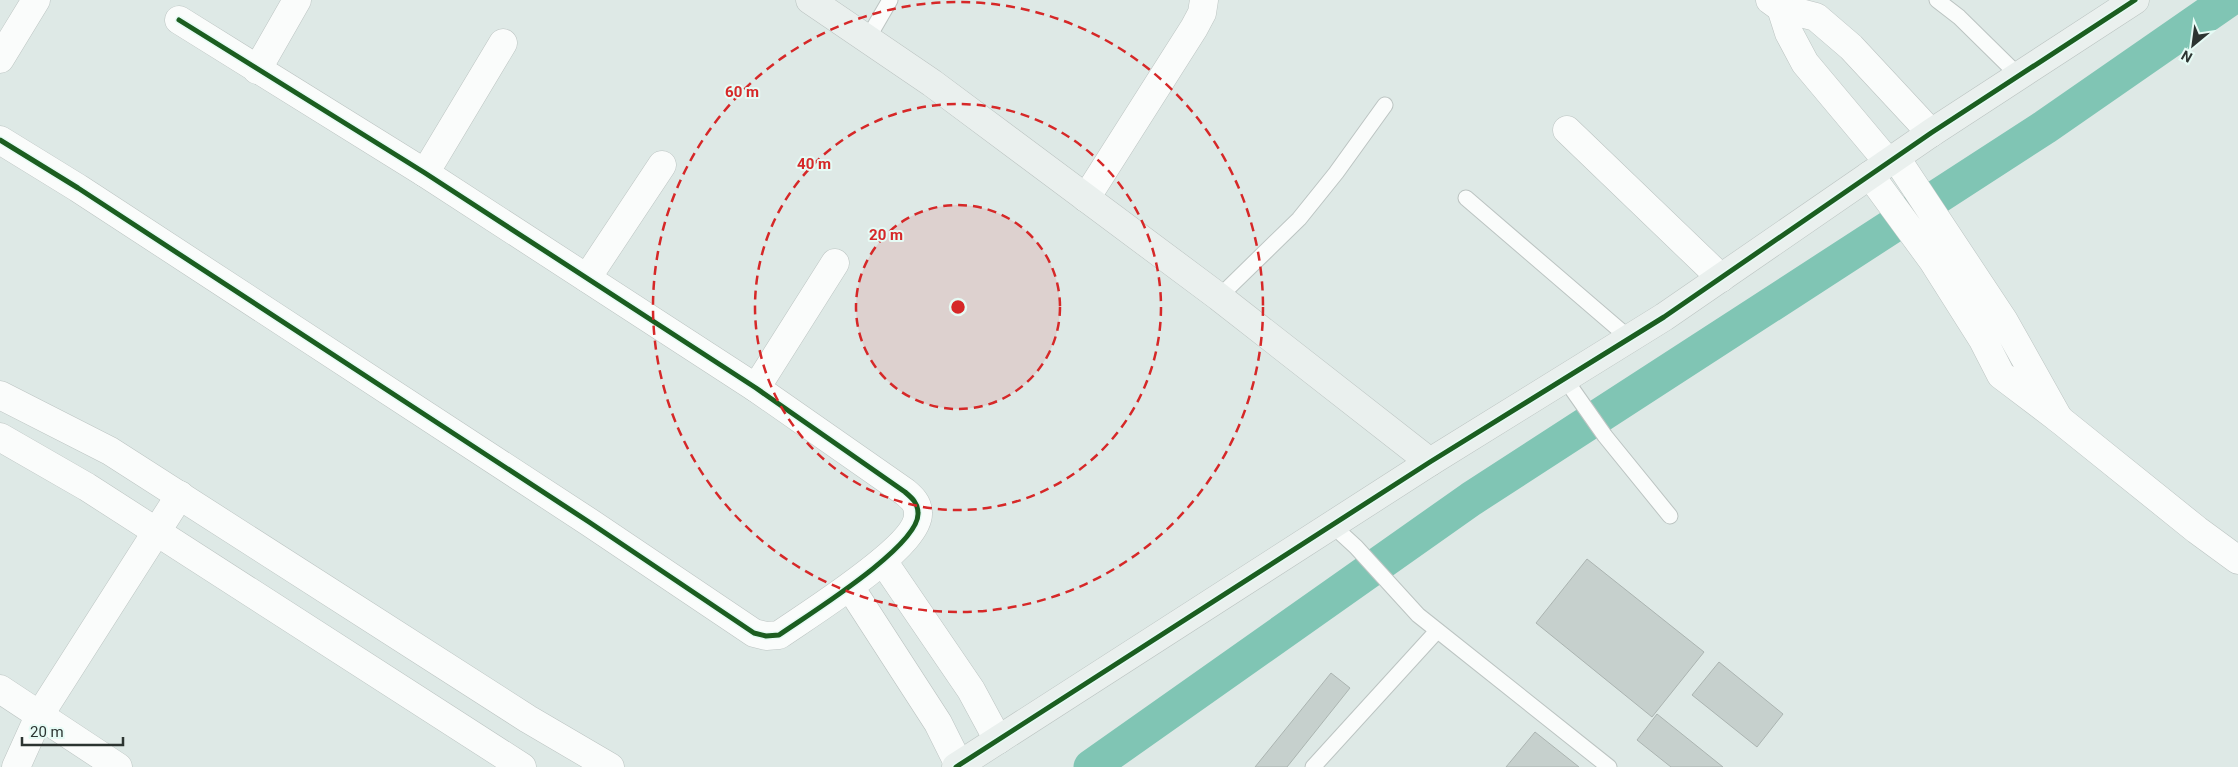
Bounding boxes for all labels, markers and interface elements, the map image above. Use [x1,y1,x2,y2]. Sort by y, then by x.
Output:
north arrow [2168,20,2218,70]
text: N [2178,47,2195,66]
text: 60 m [725,83,759,101]
text: 40 m [797,155,831,173]
text: 20 m [869,226,903,244]
centre of rings [949,298,967,316]
scale bar [22,714,124,746]
text: 20 m [30,723,64,741]

